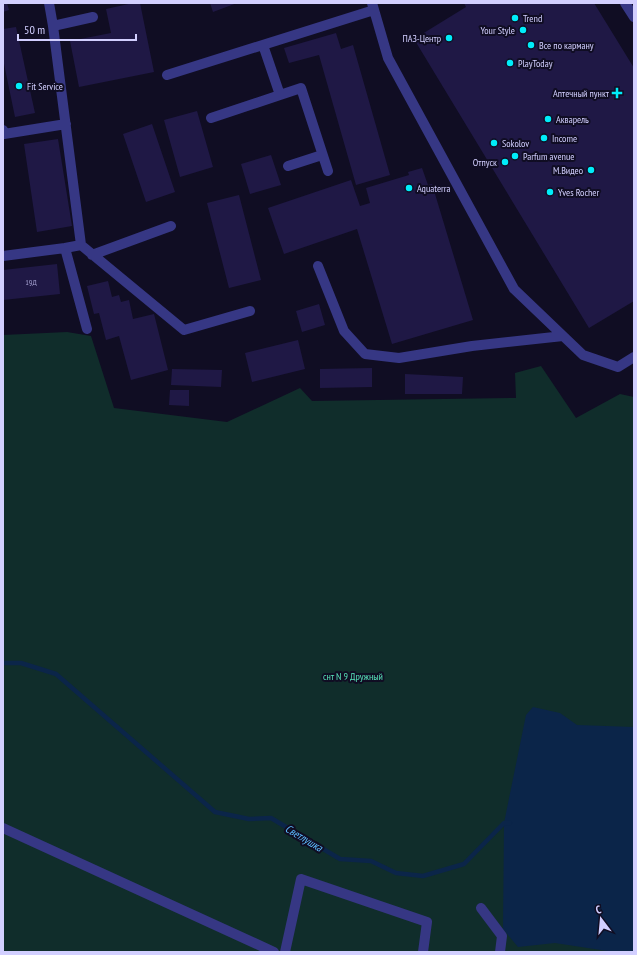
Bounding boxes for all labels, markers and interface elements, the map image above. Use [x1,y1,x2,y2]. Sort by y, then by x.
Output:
place label: Trend [523,12,542,25]
marker: Trend [510,13,520,23]
scale bar [18,16,136,42]
text: 50 m [24,22,45,37]
place label: Your Style [480,24,515,37]
marker: Your Style [518,25,528,35]
place label: ПАЗ-Центр [402,32,441,45]
marker: ПАЗ-Центр [444,33,454,43]
place label: Все по карману [539,39,594,52]
marker: Все по карману [526,40,536,50]
place label: PlayToday [518,57,553,70]
marker: PlayToday [505,58,515,68]
place label: Fit Service [27,80,63,93]
marker: Fit Service [14,81,24,91]
place label: Аптечный пункт [553,87,610,100]
marker: Аптечный пункт [612,88,622,98]
place label: Акварель [556,113,589,126]
marker: Акварель [543,114,553,124]
place label: Income [552,132,577,145]
marker: Income [539,133,549,143]
place label: Sokolov [502,137,529,150]
marker: Sokolov [489,138,499,148]
place label: Parfum avenue [523,150,574,163]
marker: Parfum avenue [510,151,520,161]
place label: Отпуск [473,156,497,169]
marker: Отпуск [500,157,510,167]
place label: М.Видео [553,164,583,177]
marker: М.Видео [586,165,596,175]
place label: Aquaterra [417,182,451,195]
marker: Aquaterra [404,183,414,193]
place label: Yves Rocher [558,186,599,199]
marker: Yves Rocher [545,187,555,197]
house number: 19Д [25,277,37,287]
park label: снт N 9 Дружный [323,670,383,683]
water label: Светлушка [283,821,326,855]
north arrow [581,899,621,939]
text: С [594,902,603,917]

